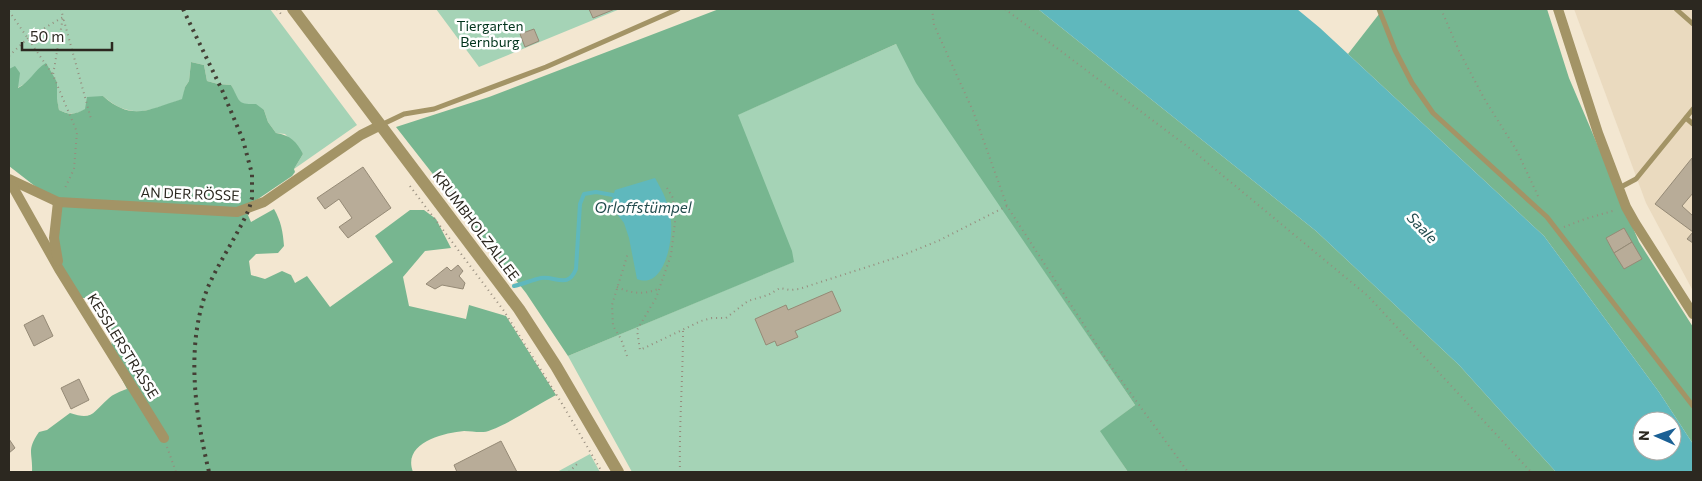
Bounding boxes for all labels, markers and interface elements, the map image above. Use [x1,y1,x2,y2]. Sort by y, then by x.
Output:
park label: Tiergarten Bernburg [457,17,524,50]
scale bar [22,20,112,52]
text: 50 m [30,27,64,45]
street label: KRUMBHOLZALLEE [430,168,523,284]
street label: AN DER RÖSSE [140,183,240,204]
water label: Orloffstümpel [594,198,693,216]
water label: Saale [1404,208,1442,247]
street label: KESSLERSTRASSE [84,290,163,401]
north arrow [1632,411,1682,461]
text: N [1635,430,1652,441]

